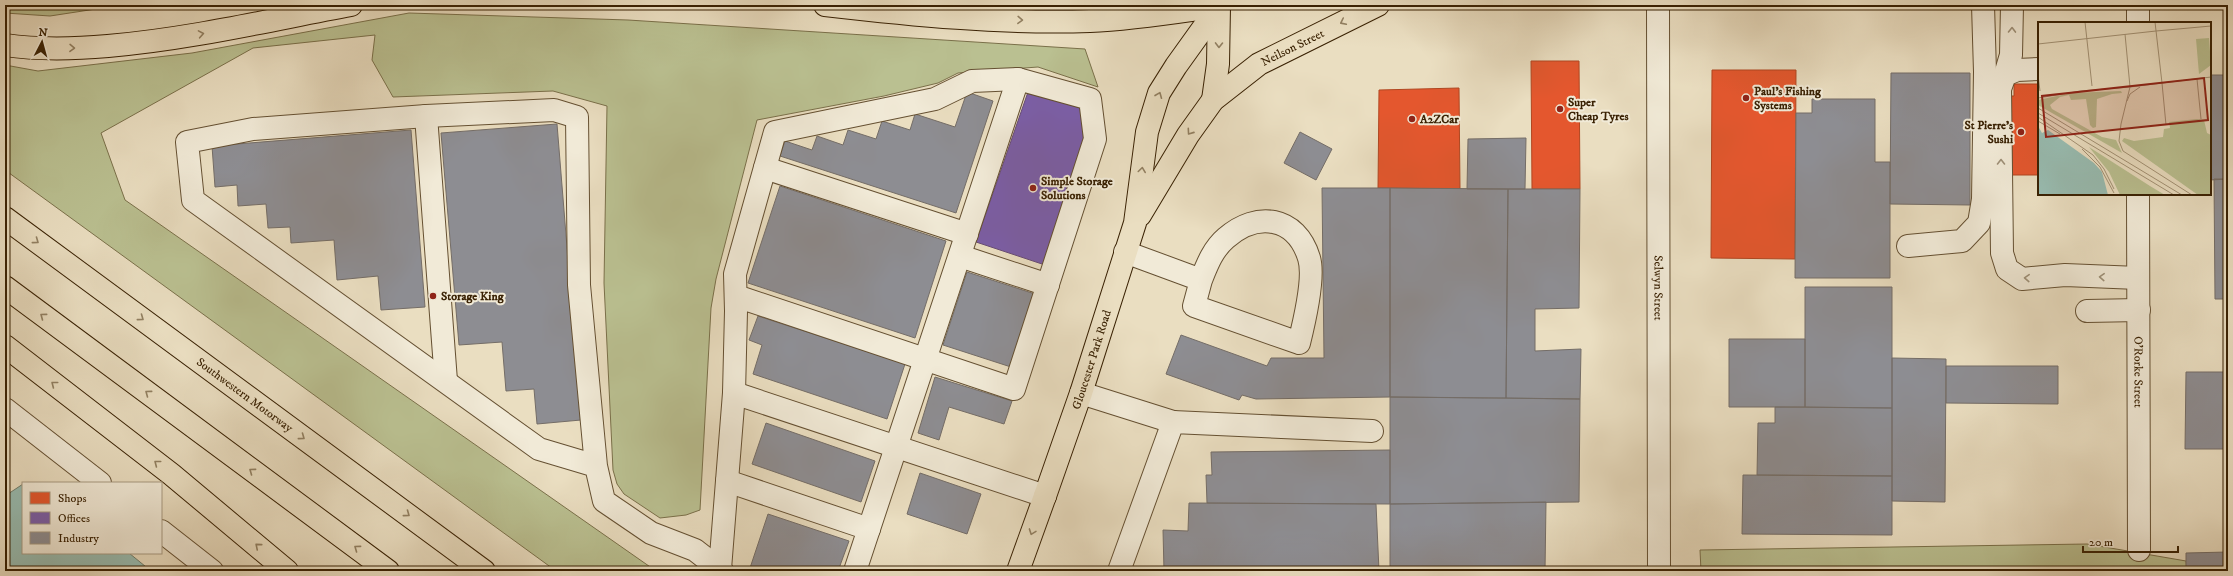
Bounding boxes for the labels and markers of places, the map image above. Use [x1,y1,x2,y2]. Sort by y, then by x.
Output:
place label: Paul's Fishing Systems [1754,84,1822,113]
marker: Paul's Fishing Systems [1741,93,1751,103]
place label: Super Cheap Tyres [1568,95,1629,124]
marker: Super Cheap Tyres [1555,104,1565,114]
place label: A2ZCar [1419,112,1459,127]
marker: A2ZCar [1407,114,1417,124]
place label: St Pierre's Sushi [1964,118,2013,147]
marker: St Pierre's Sushi [2016,127,2026,137]
place label: Simple Storage Solutions [1041,174,1113,203]
marker: Simple Storage Solutions [1028,183,1038,193]
place label: Storage King [441,289,505,304]
marker: Storage King [428,291,438,301]

